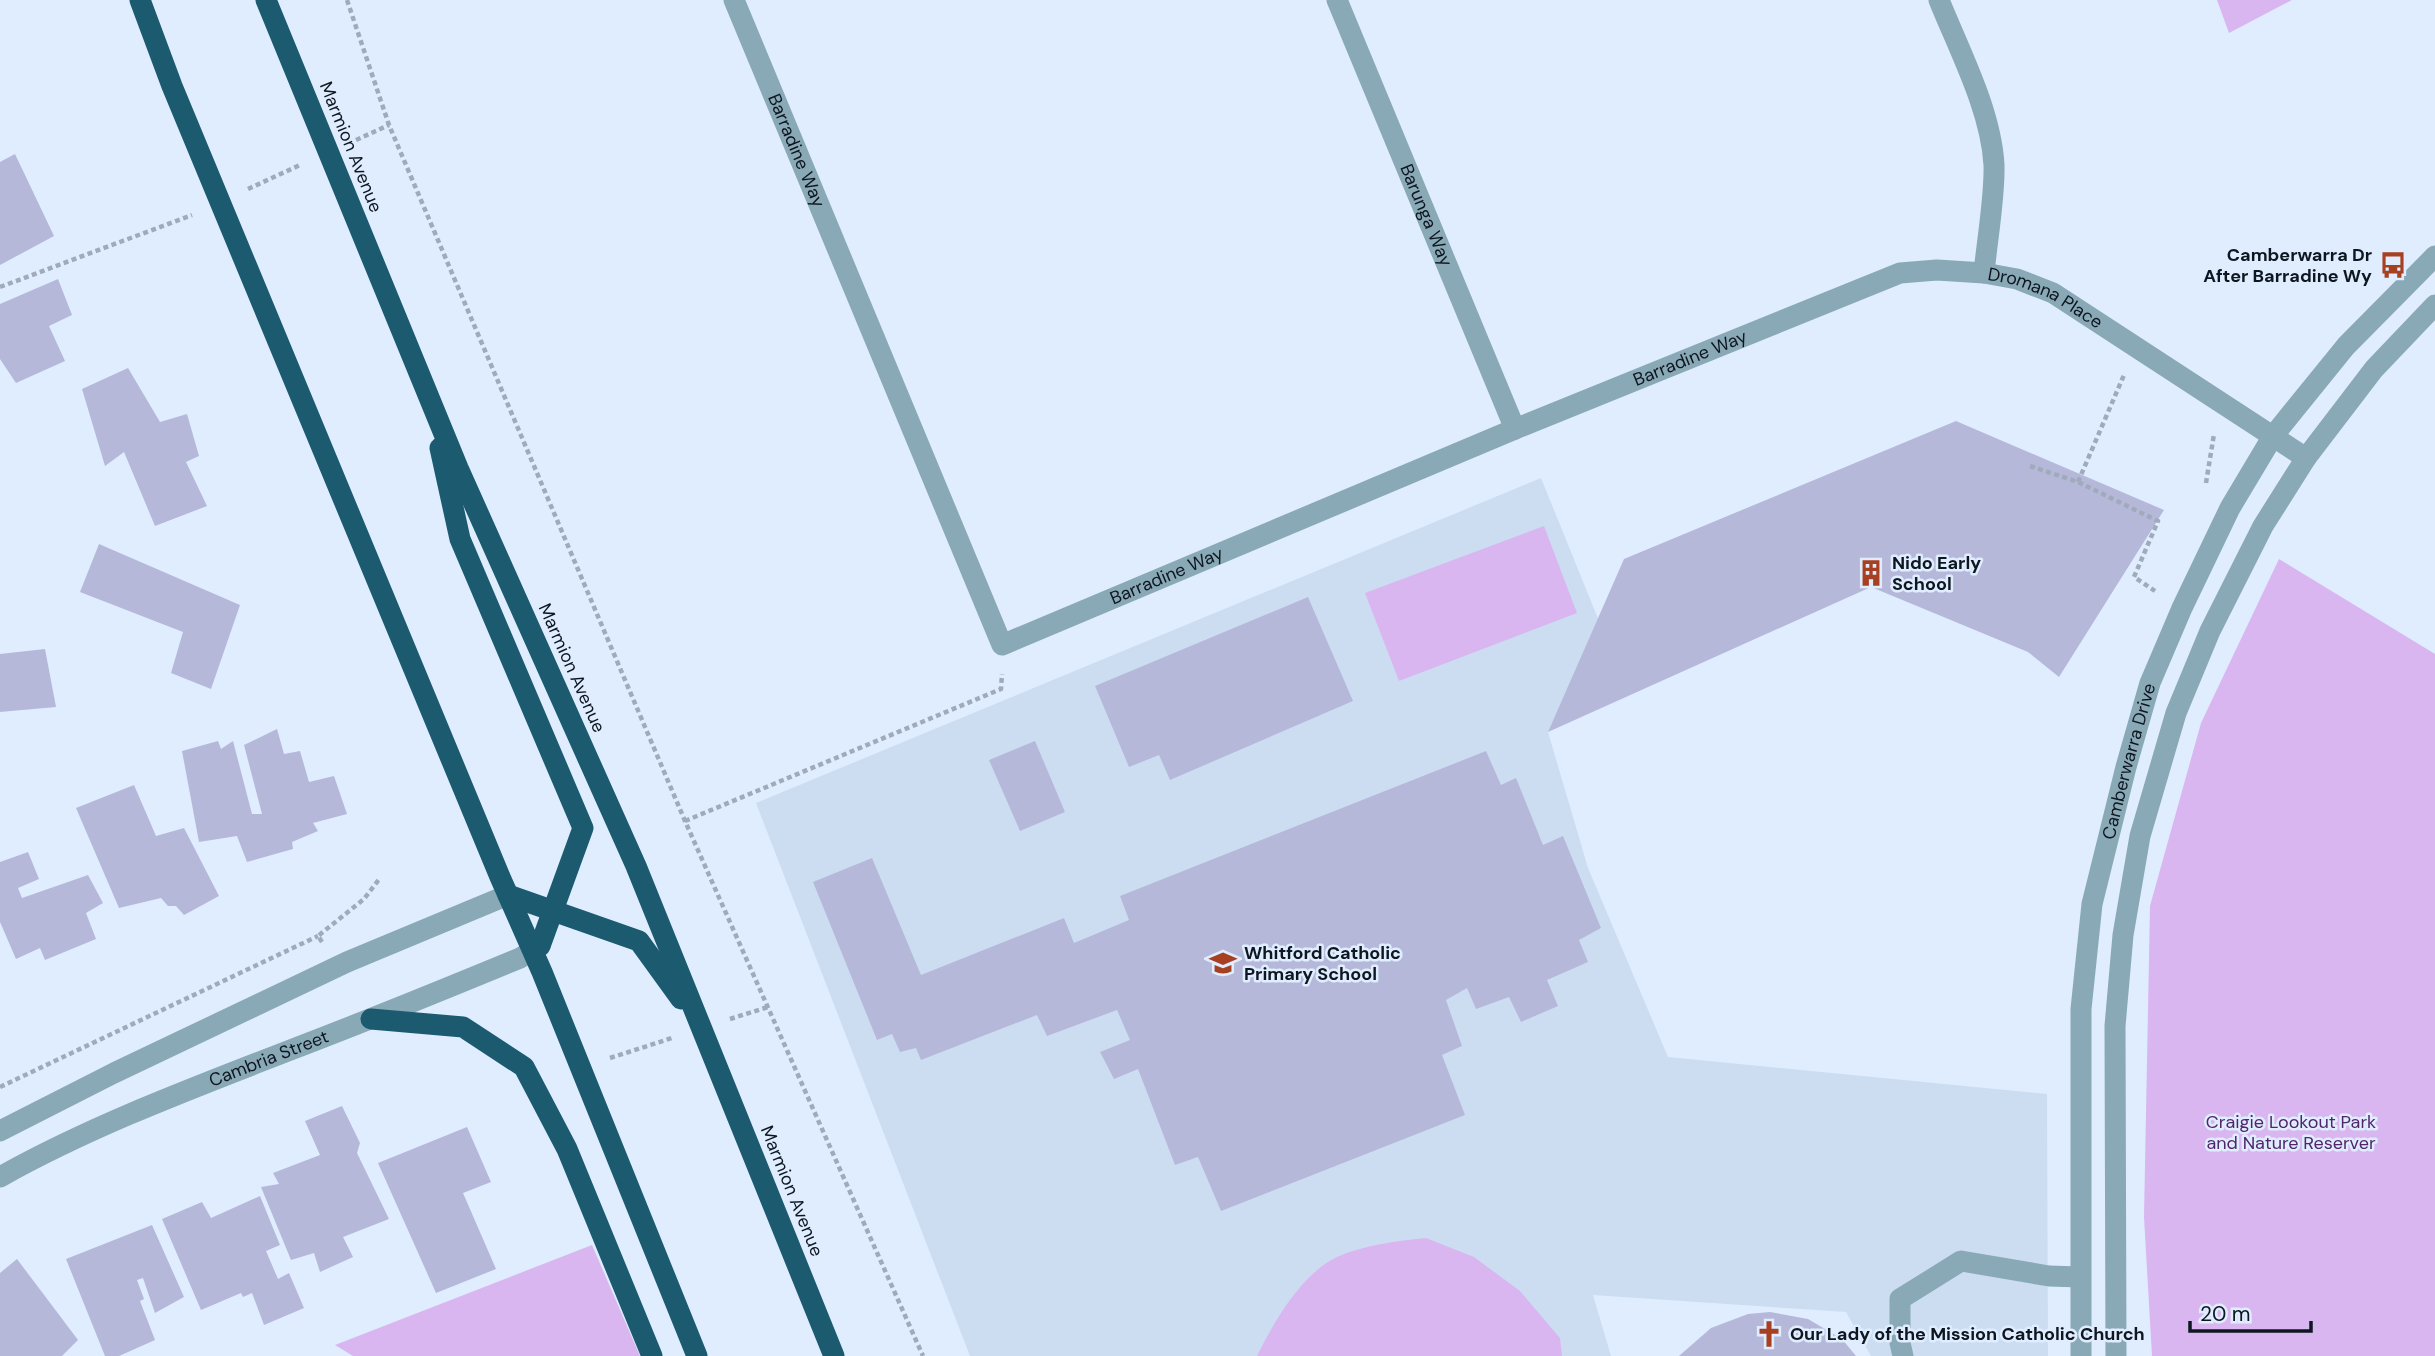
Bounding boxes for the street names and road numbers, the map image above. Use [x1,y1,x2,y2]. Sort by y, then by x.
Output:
street label: Marmion Avenue [314,78,388,216]
street label: Barradine Way [762,90,831,211]
street label: Barunga Way [1394,160,1458,270]
street label: Dromana Place [1986,262,2107,334]
street label: Barradine Way [1630,324,1751,392]
street label: Barradine Way [1106,541,1227,610]
street label: Marmion Avenue [533,600,611,736]
street label: Camberwarra Drive [2097,680,2161,842]
street label: Cambria Street [205,1024,332,1093]
street label: Marmion Avenue [755,1122,829,1260]

